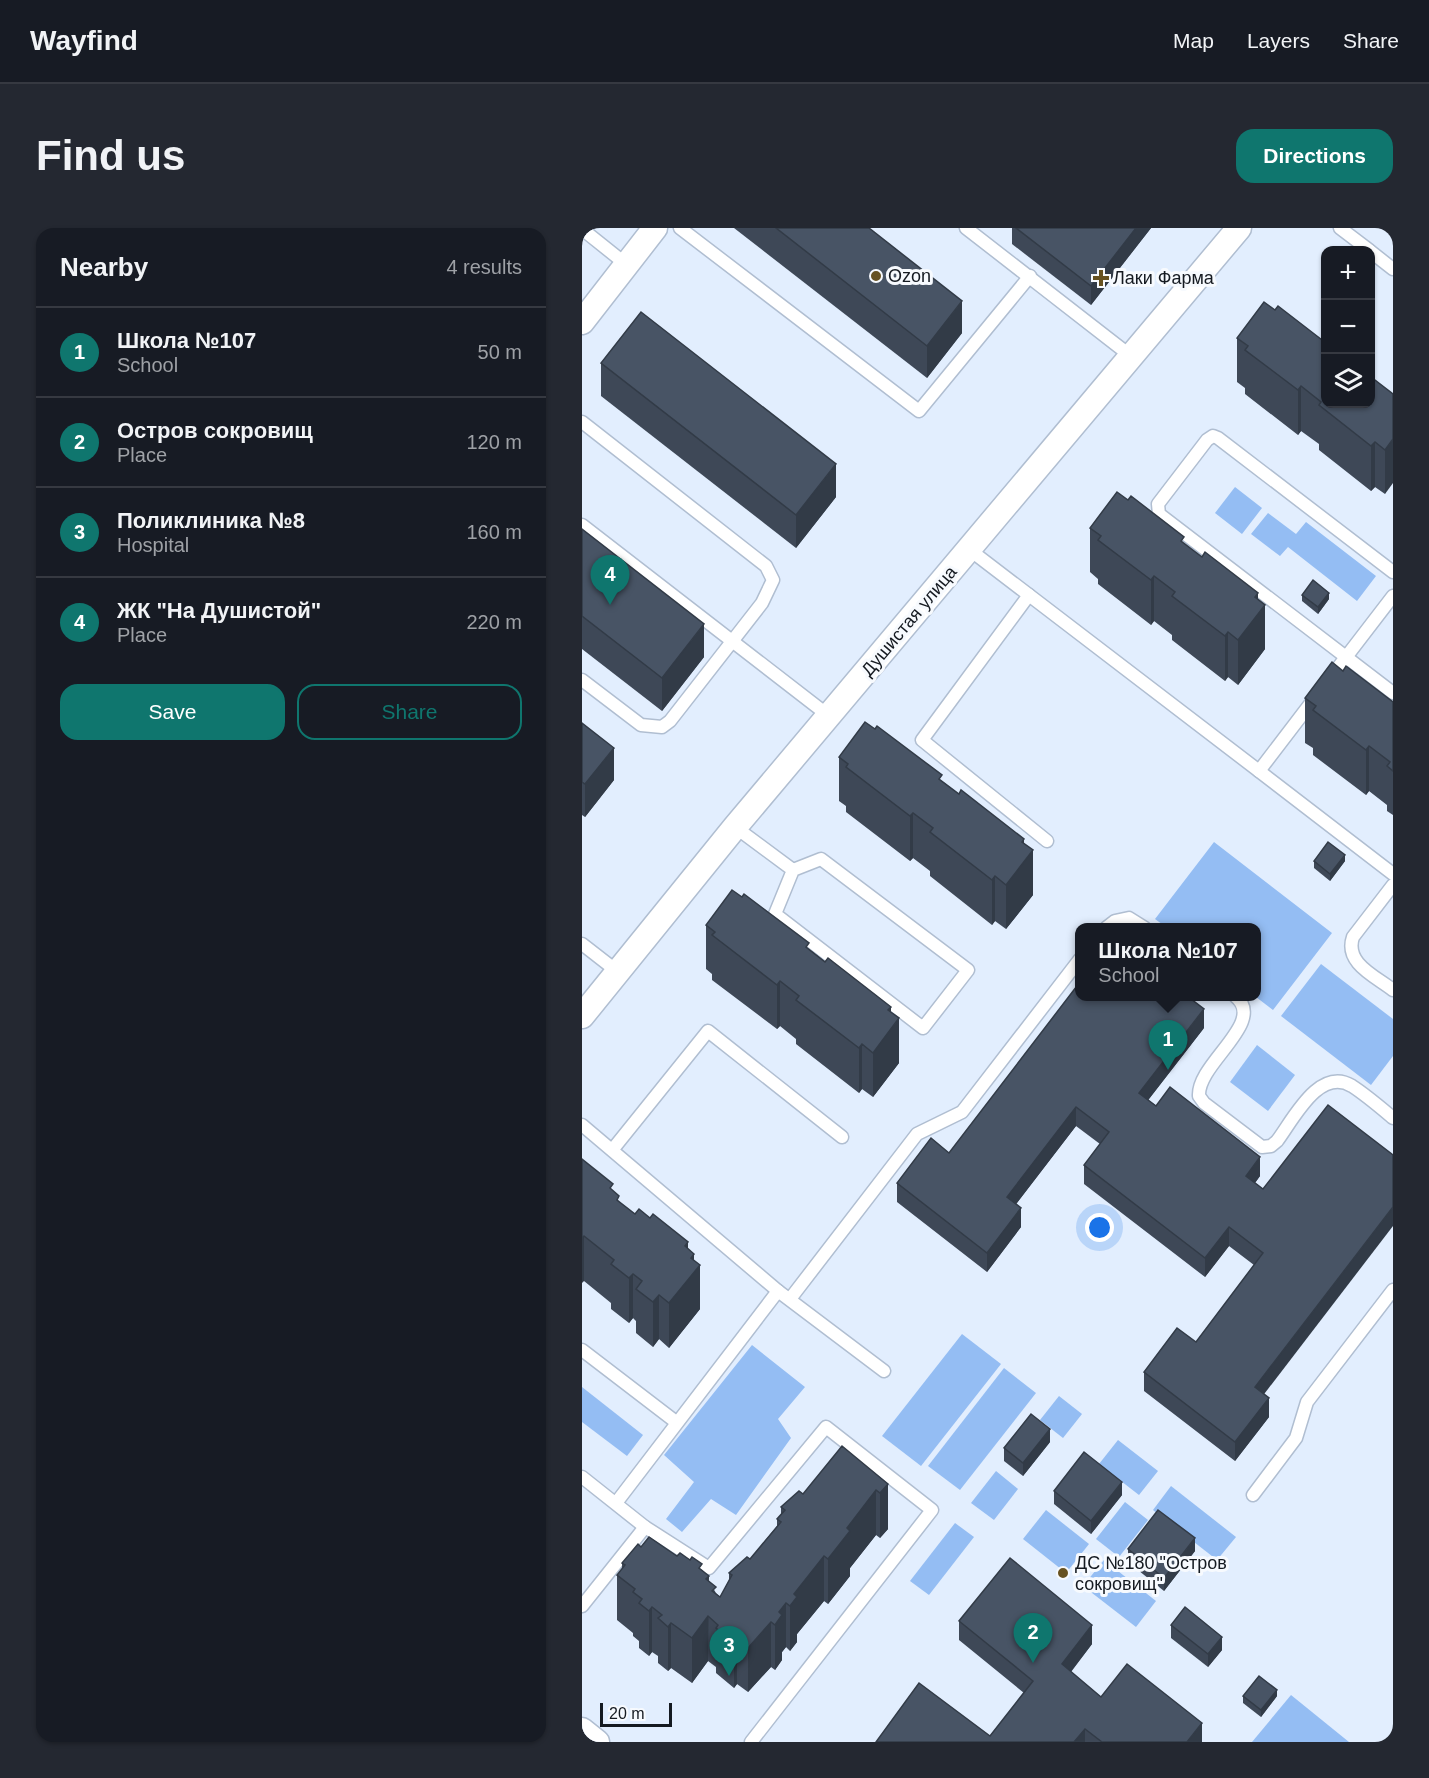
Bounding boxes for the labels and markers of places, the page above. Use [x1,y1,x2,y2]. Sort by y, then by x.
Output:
place label: Ozon [888,266,931,286]
place label: Лаки Фарма [1113,268,1215,288]
marker: Ozon [869,269,883,283]
marker: Лаки Фарма [1094,271,1108,285]
pin: 4 [591,556,630,605]
pin: 1 [1148,1020,1188,1070]
place label: ДС №180 "Остров сокровищ" [1075,1553,1227,1594]
marker: ДС №180 "Остров сокровищ" [1056,1566,1070,1580]
pin: 2 [1014,1614,1052,1663]
pin: 3 [710,1626,748,1676]

